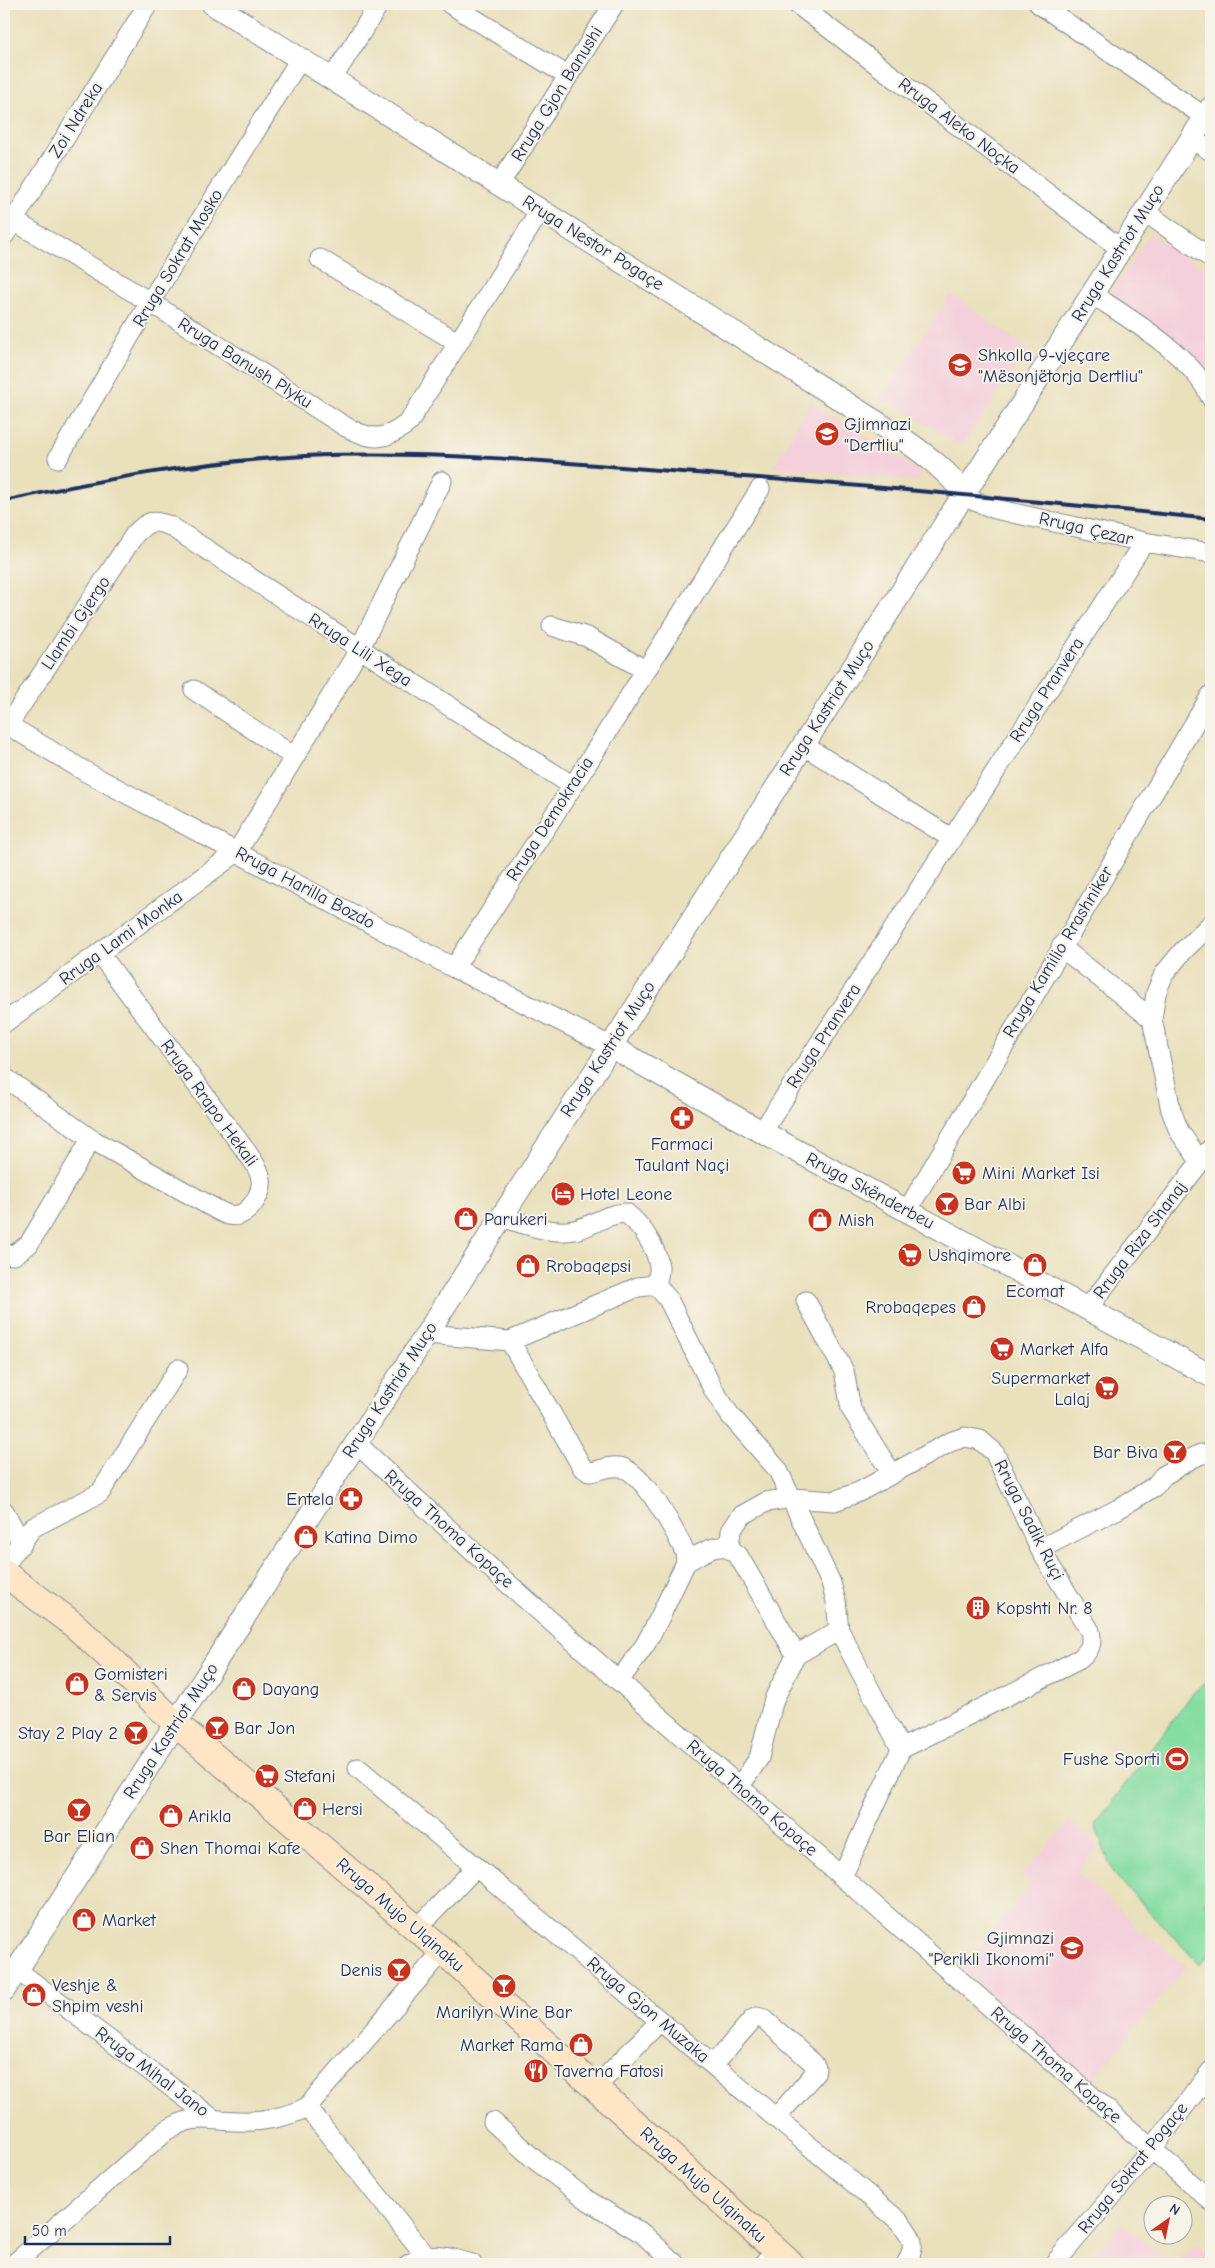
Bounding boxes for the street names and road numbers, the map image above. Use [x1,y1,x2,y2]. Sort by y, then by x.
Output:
street label: Rruga Gjon Banushi [507,23,607,165]
street label: Rruga Aleko Noçka [894,73,1024,179]
street label: Zoi Ndreka [45,78,107,162]
street label: Rruga Kastriot Muço [1067,180,1169,326]
street label: Rruga Sokrat Mosko [129,185,227,331]
street label: Rruga Nestor Pogaçe [518,191,668,295]
street label: Rruga Banush Plyku [174,313,316,413]
street label: Rruga Çezar [1037,508,1136,550]
street label: Llambi Gjergo [37,572,115,674]
street label: Rruga Lili Xega [304,609,416,691]
street label: Rruga Pranvera [1005,634,1089,746]
street label: Rruga Kastriot Muço [775,636,879,780]
street label: Rruga Demokracia [502,753,598,885]
street label: Rruga Harilla Bozdo [232,842,378,934]
street label: Rruga Kamilio Rrashniker [998,862,1118,1042]
street label: Rruga Lami Monka [55,886,187,990]
street label: Rruga Kastriot Muço [556,977,660,1121]
street label: Rruga Pranvera [782,980,866,1092]
street label: Rruga Rrapo Hekali [156,1036,262,1170]
street label: Rruga Skënderbeu [802,1148,938,1234]
street label: Rruga Riza Shanaj [1089,1177,1191,1303]
street label: Rruga Kastriot Muço [338,1318,442,1462]
street label: Rruga Sadik Ruçi [990,1456,1068,1584]
street label: Rruga Thoma Kopaçe [380,1465,518,1593]
street label: Rruga Kastriot Muço [119,1659,223,1803]
street label: Rruga Thoma Kopaçe [682,1735,822,1861]
street label: Rruga Mujo Ulqinaku [332,1854,468,1976]
street label: Rruga Gjon Muzaka [583,1953,713,2067]
street label: Rruga Thoma Kopaçe [986,2002,1126,2128]
street label: Rruga Mihal Jano [91,2022,213,2122]
street label: Rruga Sokrat Pogaçe [1074,2098,1192,2238]
street label: Rruga Mujo Ulqinaku [635,2123,771,2247]

